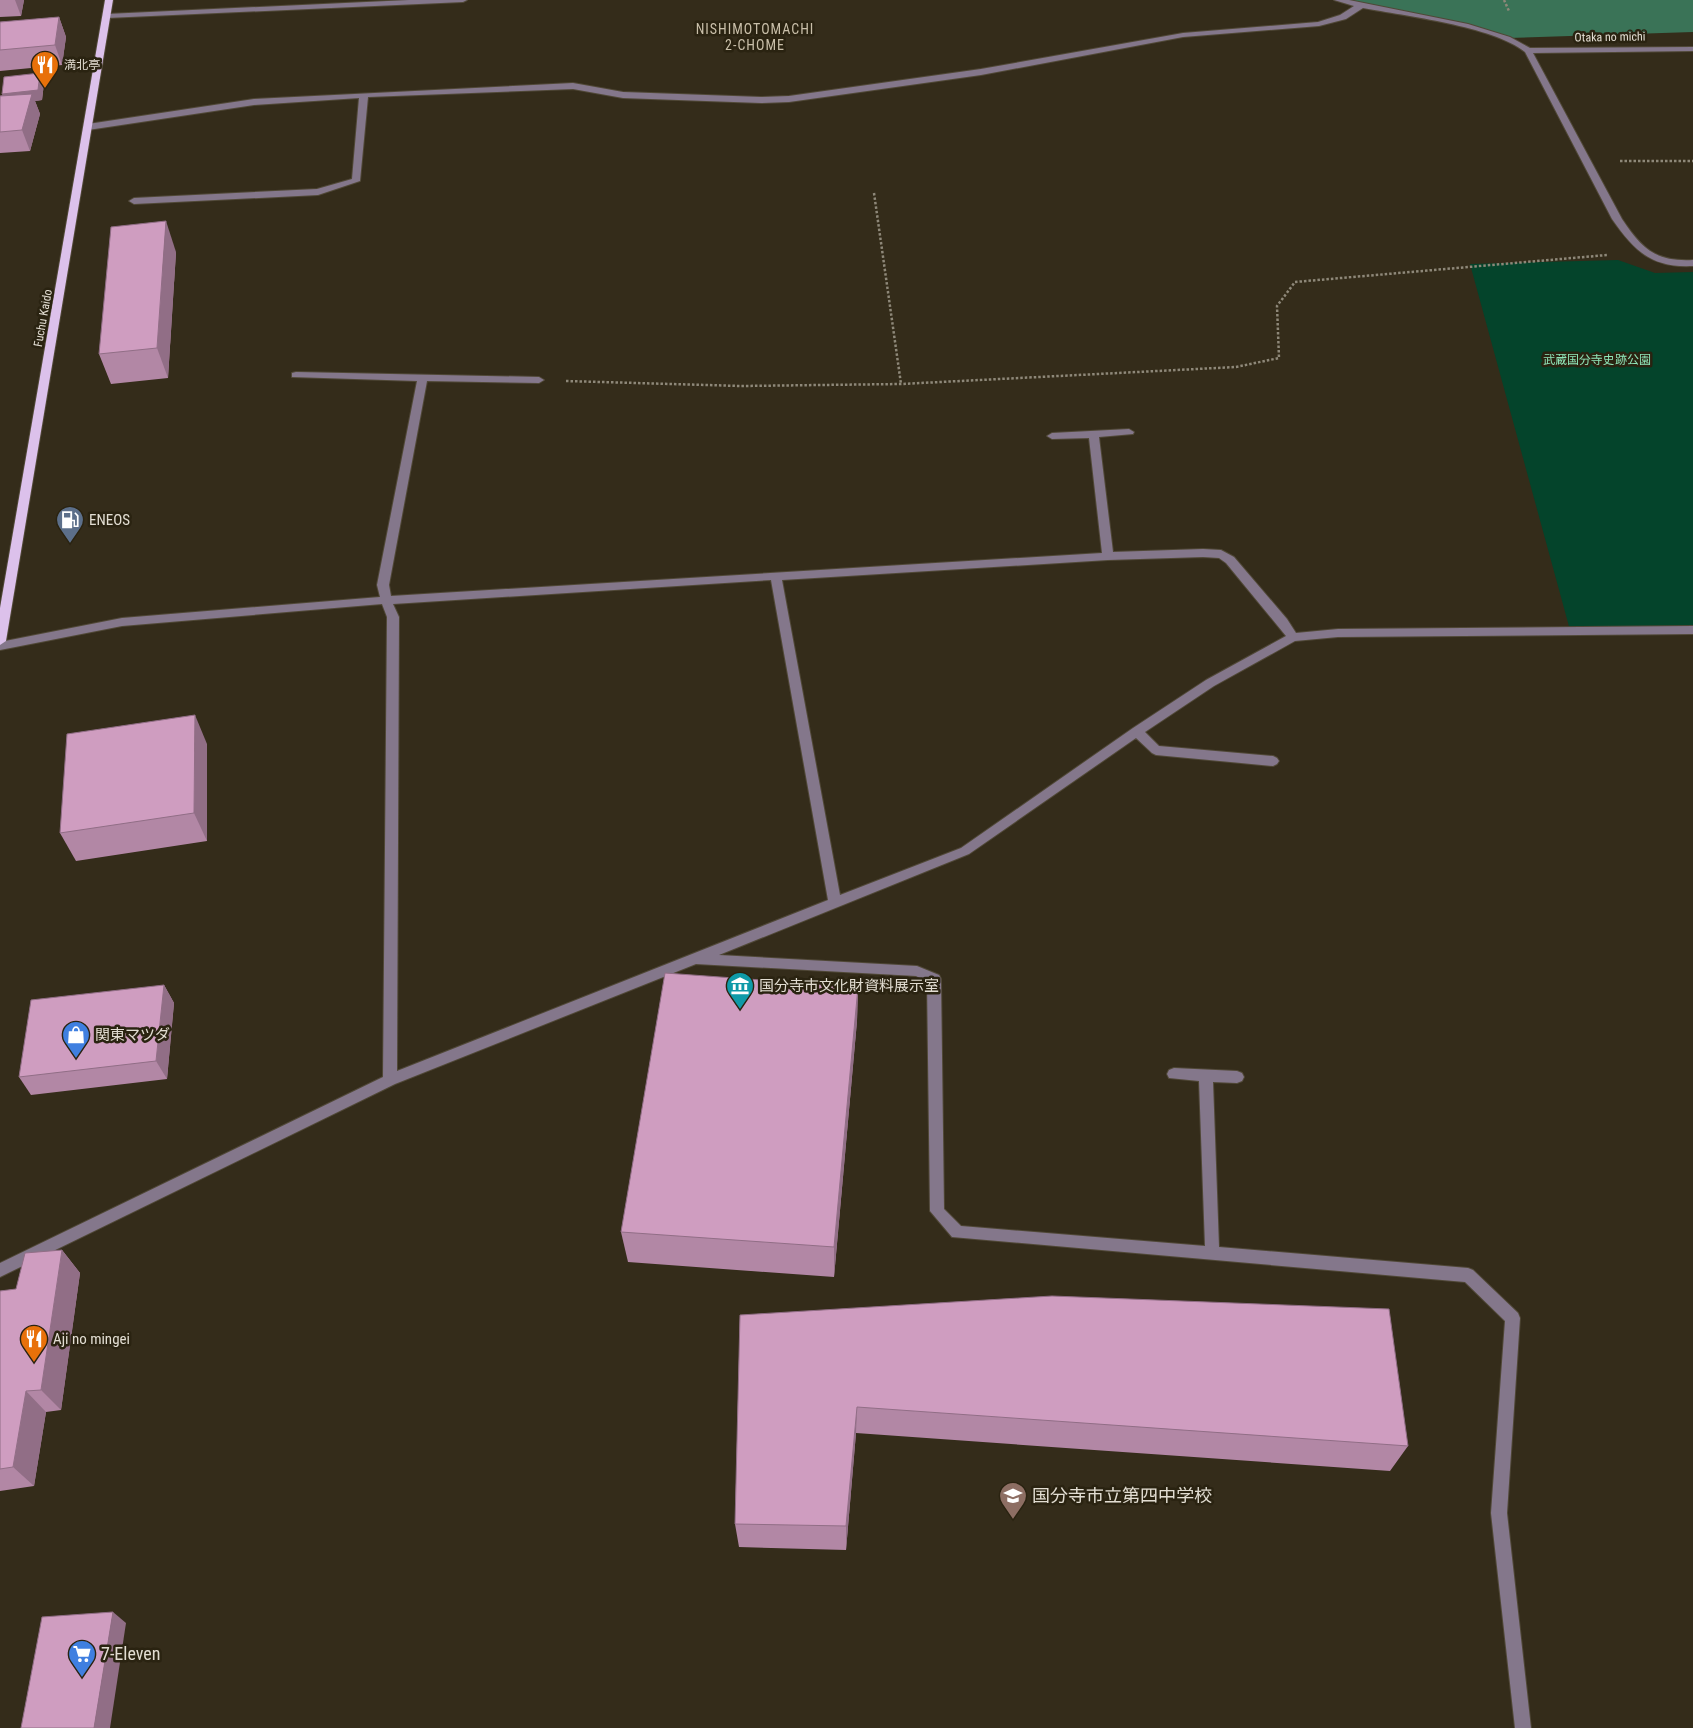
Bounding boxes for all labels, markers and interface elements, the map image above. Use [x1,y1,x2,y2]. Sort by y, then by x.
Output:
district label: NISHIMOTOMACHI 2-CHOME [696,21,814,53]
street label: Otaka no michi [1574,29,1646,45]
restaurant icon: 満北亭 [30,50,60,89]
place label: 満北亭 [64,58,100,72]
street label: Fuchu Kaido [31,288,55,348]
park label: 武蔵国分寺史跡公園 [1543,353,1651,367]
fuel station icon: ENEOS [55,505,85,544]
place label: ENEOS [89,511,130,529]
museum icon: 国分寺市文化財資料展示室 [725,971,755,1010]
place label: 国分寺市文化財資料展示室 [759,977,939,995]
shop icon: 関東マツダ [61,1020,91,1059]
place label: 関東マツダ [95,1026,170,1044]
restaurant icon: Aji no mingei [19,1324,49,1363]
place label: Aji no mingei [53,1330,130,1348]
school or university icon: 国分寺市立第四中学校 [998,1481,1028,1520]
place label: 国分寺市立第四中学校 [1032,1485,1212,1506]
supermarket icon: 7-Eleven [67,1639,97,1678]
place label: 7-Eleven [101,1643,161,1664]

